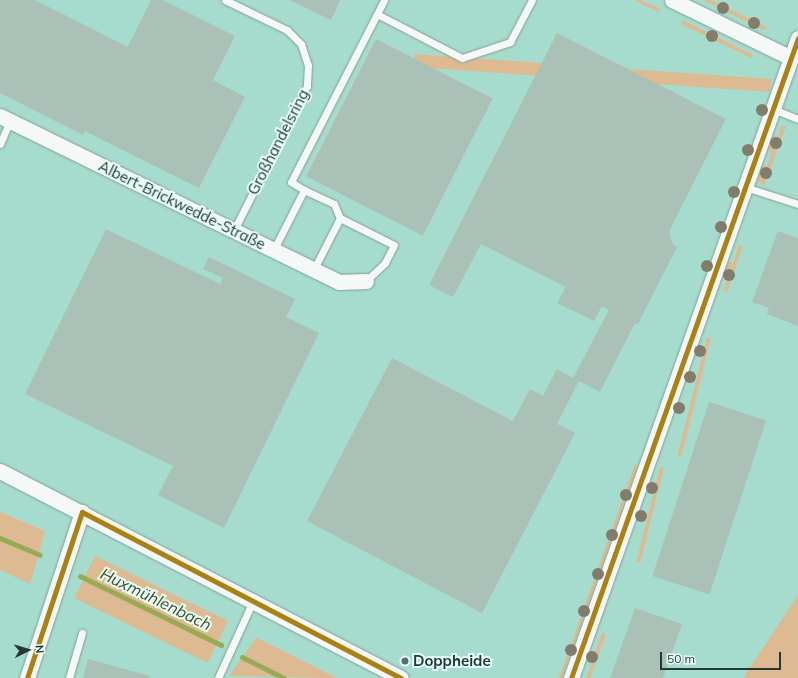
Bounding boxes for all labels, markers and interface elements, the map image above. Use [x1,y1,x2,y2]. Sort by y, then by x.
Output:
street label: Großhandelsring [244,86,312,198]
street label: Albert-Brickwedde-Straße [96,157,268,253]
water label: Huxmühlenbach [97,564,215,634]
north arrow [8,630,48,670]
text: N [33,644,47,654]
scale bar [662,644,783,670]
text: 50 m [667,651,695,666]
place label: Doppheide [413,652,491,670]
marker: Doppheide [400,656,410,666]

